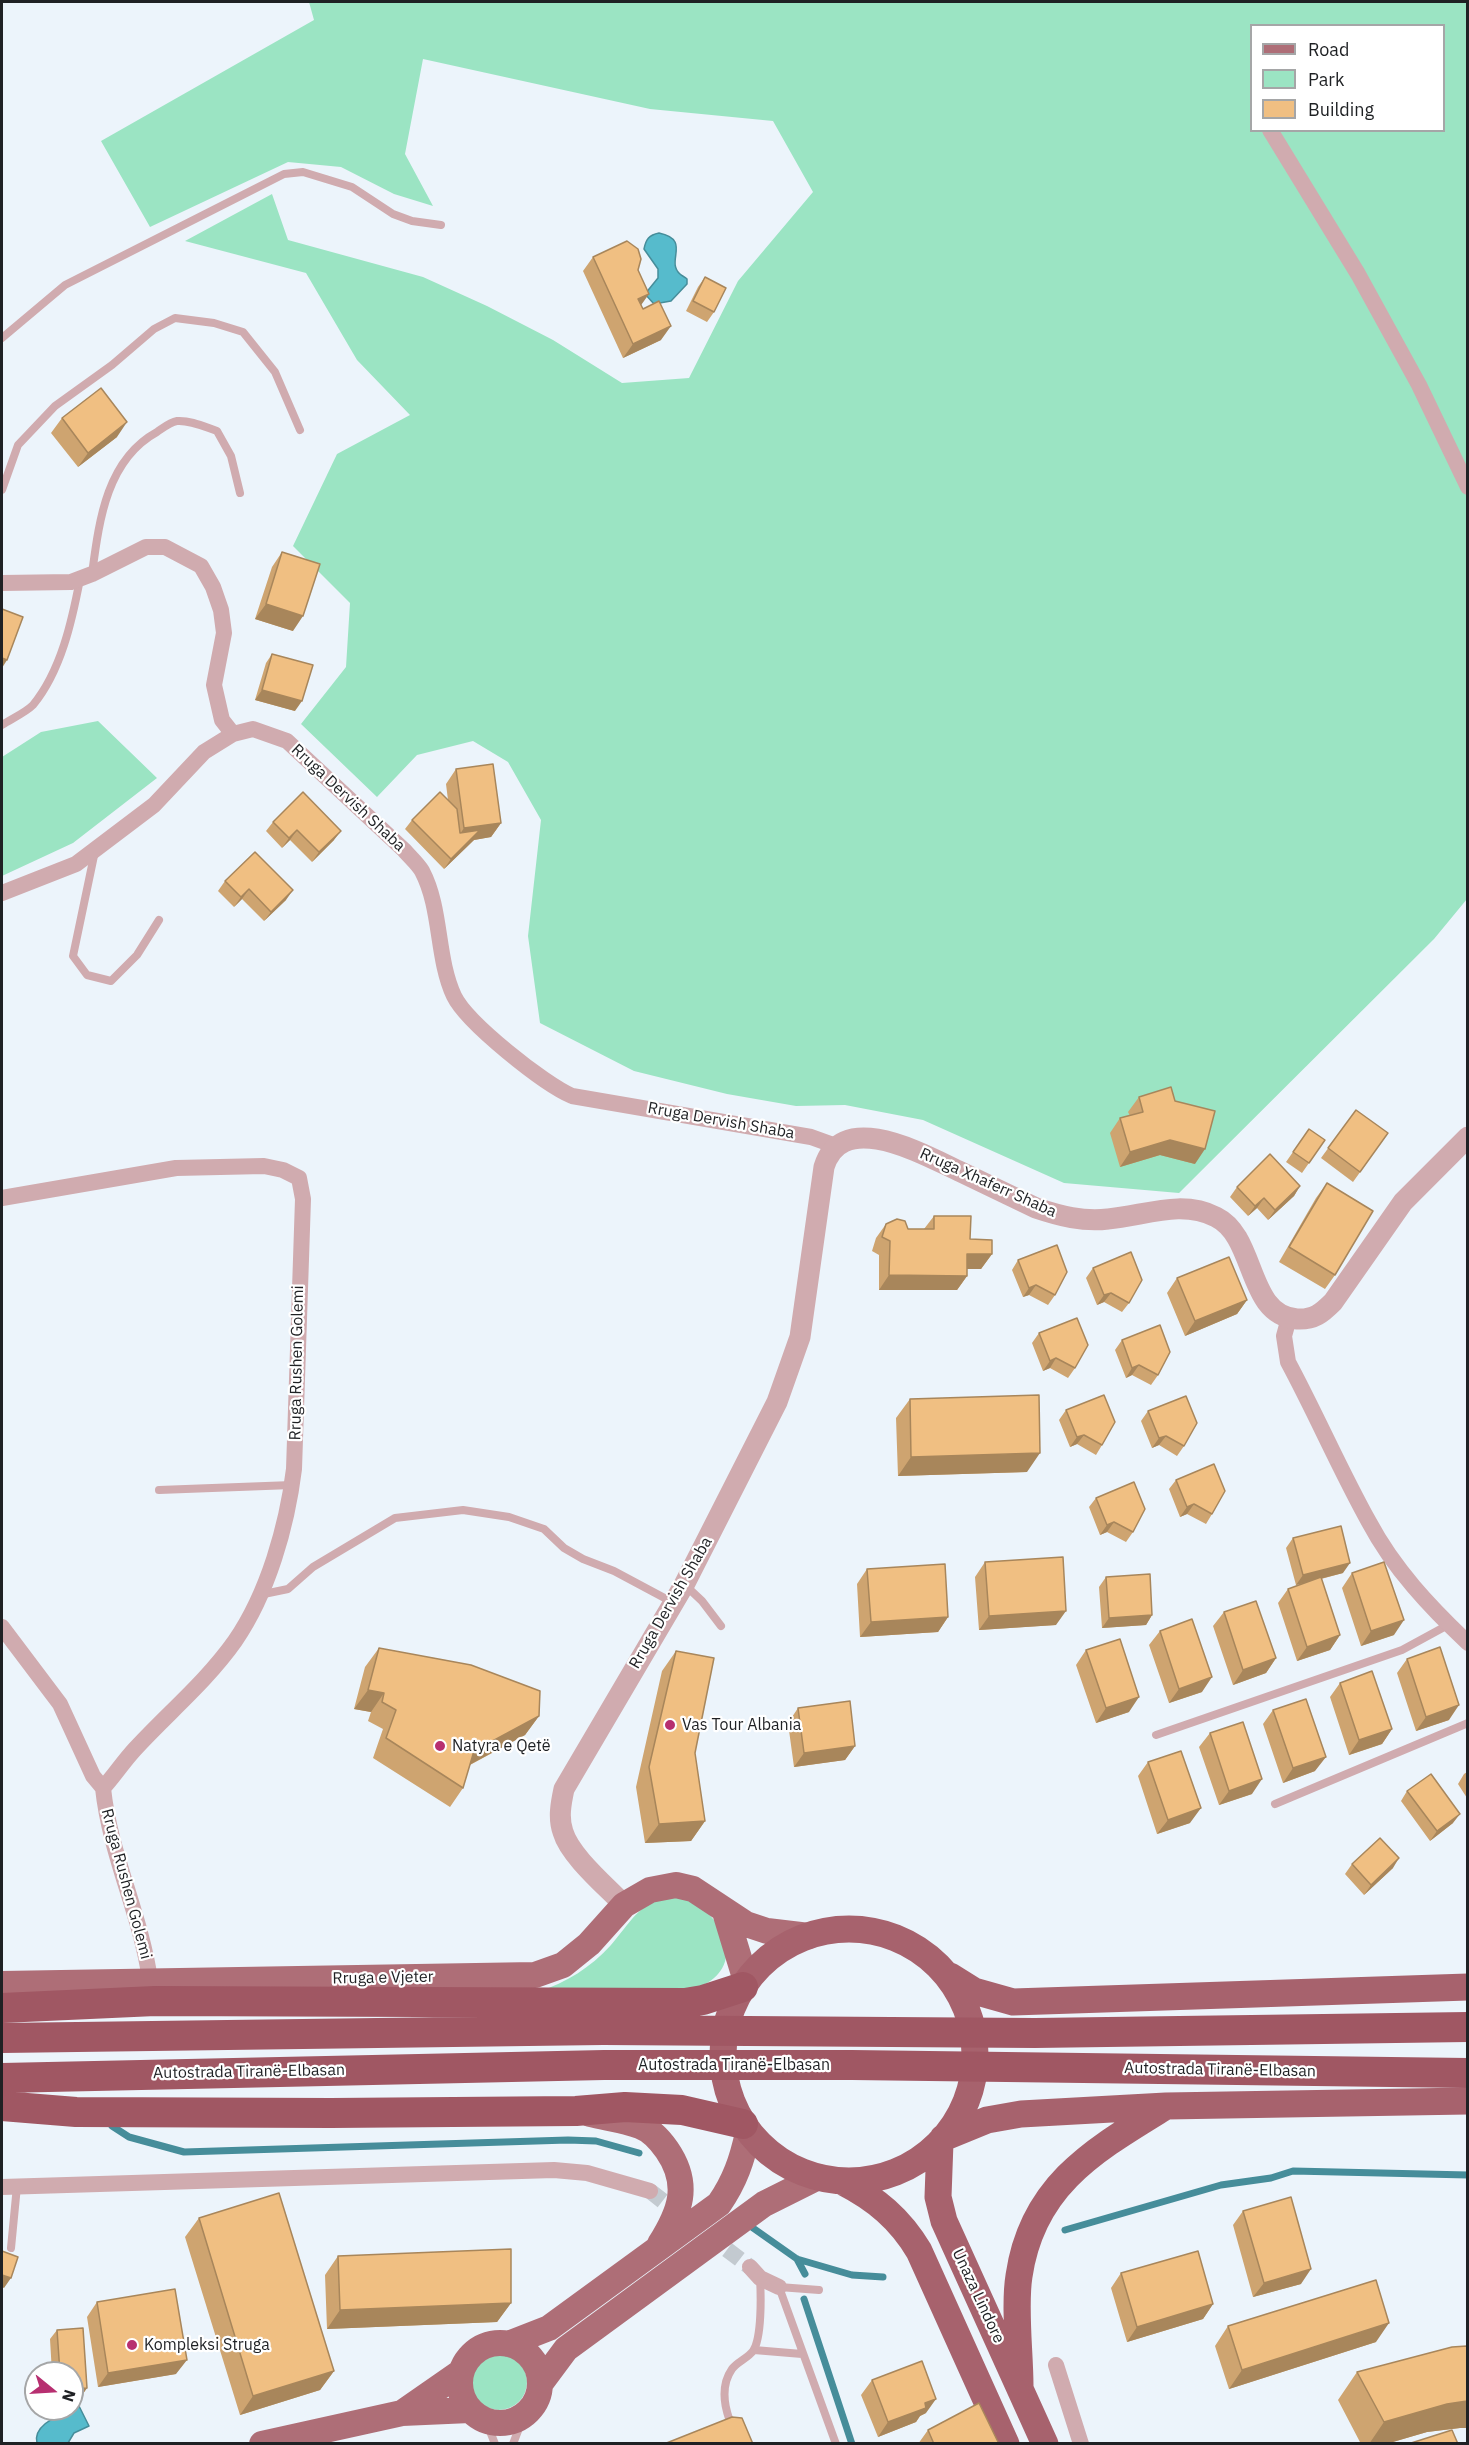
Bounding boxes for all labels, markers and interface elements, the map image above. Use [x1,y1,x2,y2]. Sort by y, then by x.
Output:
legend [1250,24,1445,132]
text: Road [1308,38,1349,61]
text: Park [1308,68,1344,91]
text: Building [1308,98,1374,121]
street label: Rruga Dervish Shaba [287,740,409,856]
street label: Rruga Dervish Shaba [646,1099,796,1143]
street label: Rruga Xhaferr Shaba [917,1144,1059,1222]
street label: Rruga Rushen Golemi [286,1285,308,1441]
street label: Rruga Dervish Shaba [625,1534,717,1672]
place label: Vas Tour Albania [682,1715,801,1735]
marker: Vas Tour Albania [663,1718,677,1732]
place label: Natyra e Qetë [452,1736,551,1756]
marker: Natyra e Qetë [433,1739,447,1753]
street label: Rruga Rushen Golemi [97,1807,155,1961]
street label: Rruga e Vjeter [332,1968,434,1988]
street label: Autostrada Tiranë-Elbasan [638,2055,830,2075]
street label: Autostrada Tiranë-Elbasan [1124,2059,1316,2081]
street label: Autostrada Tiranë-Elbasan [153,2061,345,2083]
street label: Unaza Lindore [948,2246,1008,2346]
place label: Kompleksi Struga [144,2335,270,2355]
marker: Kompleksi Struga [125,2338,139,2352]
north arrow [24,2361,84,2421]
text: N [58,2387,81,2405]

